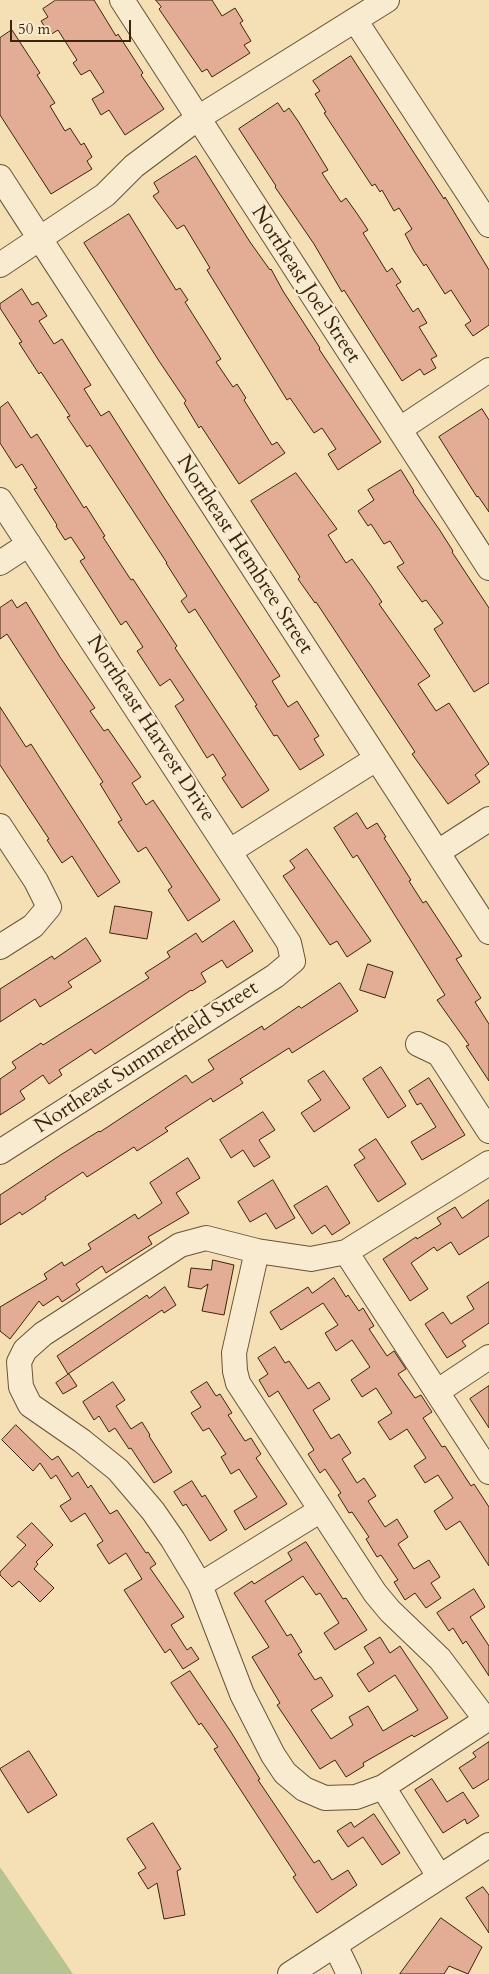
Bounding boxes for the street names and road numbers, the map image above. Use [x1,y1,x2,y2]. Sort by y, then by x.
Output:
street label: Northeast Joel Street [245,202,365,368]
street label: Northeast Hembree Street [170,451,318,659]
street label: Northeast Harvest Drive [80,631,220,827]
street label: Northeast Summerfield Street [30,976,264,1140]

